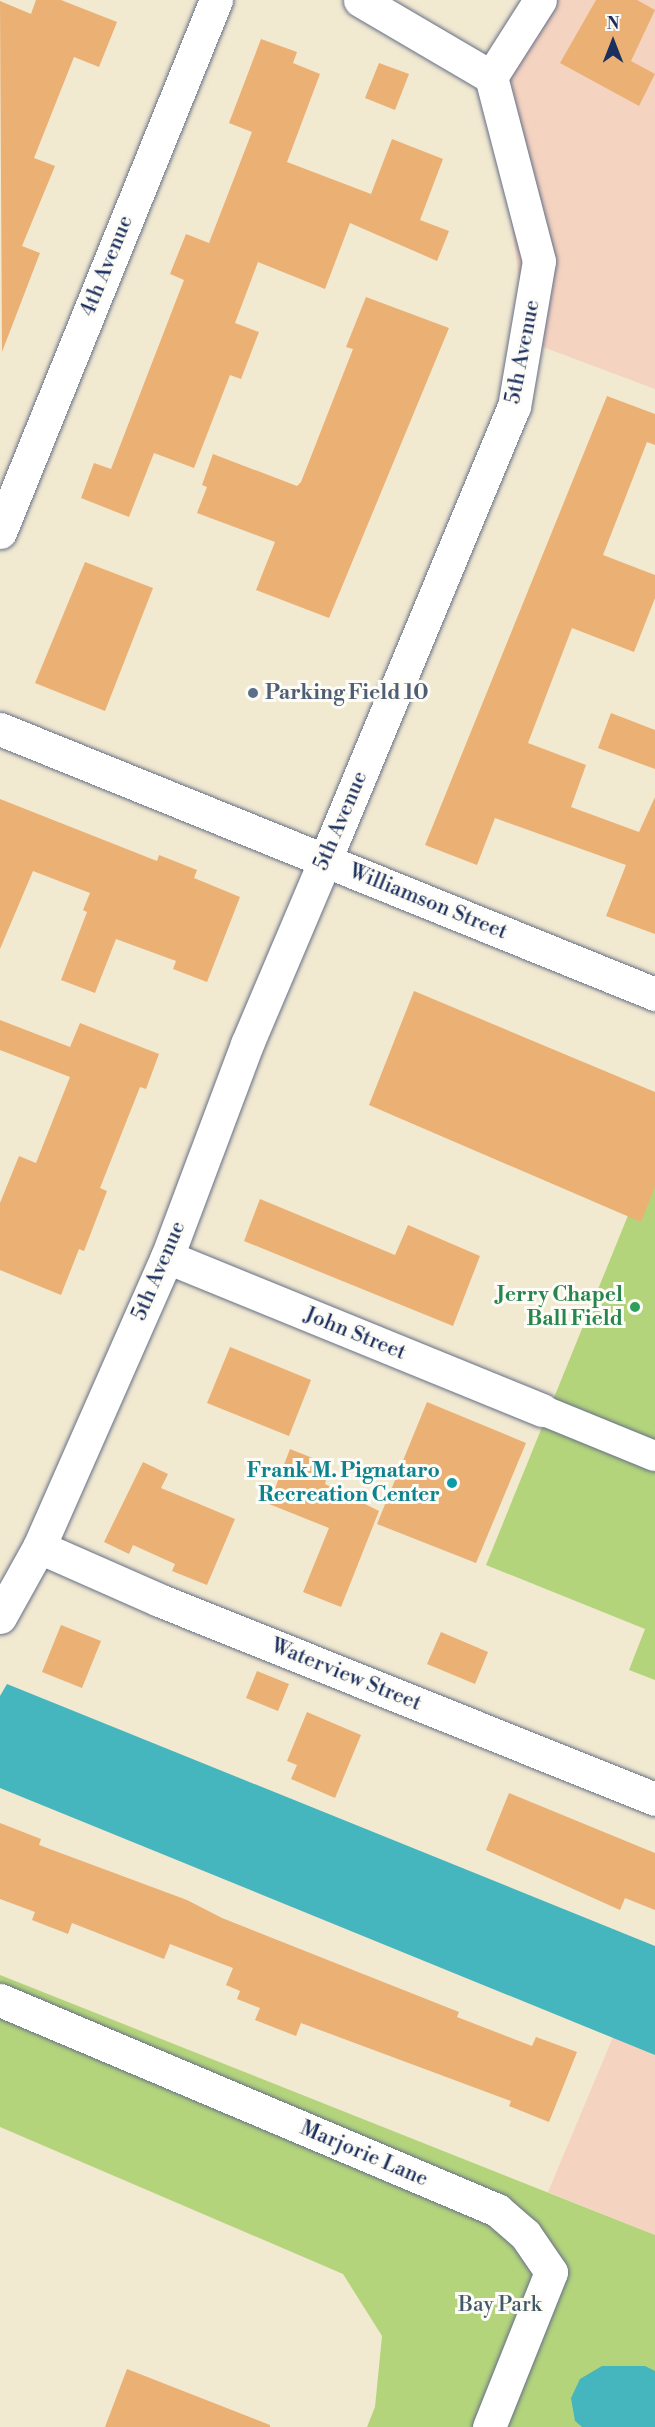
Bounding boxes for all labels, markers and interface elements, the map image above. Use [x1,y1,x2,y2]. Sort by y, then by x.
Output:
north arrow [583,12,643,72]
text: N [607,14,619,34]
street label: 4th Avenue [75,212,139,320]
street label: 5th Avenue [501,298,545,406]
place label: Parking Field 10 [265,680,428,706]
marker: Parking Field 10 [246,686,260,700]
street label: 5th Avenue [309,768,373,874]
street label: Williamson Street [345,859,511,945]
street label: 5th Avenue [127,1218,191,1324]
place label: Jerry Chapel Ball Field [497,1282,623,1332]
marker: Jerry Chapel Ball Field [628,1300,642,1314]
street label: John Street [301,1302,409,1366]
place label: Frank M. Pignataro Recreation Center [247,1458,440,1508]
marker: Frank M. Pignataro Recreation Center [445,1476,459,1490]
street label: Waterview Street [267,1633,425,1717]
street label: Marjorie Lane [296,2116,432,2192]
park label: Bay Park [458,2292,542,2318]

